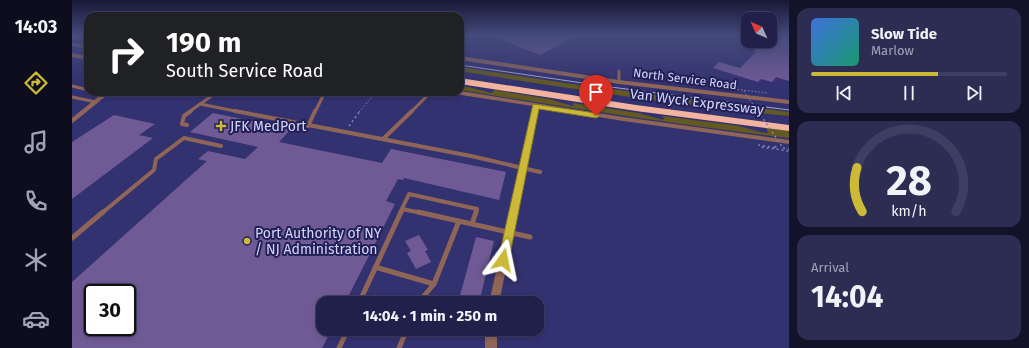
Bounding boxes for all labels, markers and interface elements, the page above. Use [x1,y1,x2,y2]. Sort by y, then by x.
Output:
north arrow [741,12,777,48]
map controls [741,12,777,48]
text: 14:03 [15,16,57,38]
text: Slow Tide [871,25,937,43]
text: 190 m [166,26,241,59]
icon: right [100,28,152,80]
text: Marlow [871,43,914,58]
text: South Service Road [166,60,323,82]
street label: North Service Road [632,66,738,92]
icon: directions [22,69,50,97]
pin [579,75,613,116]
icon: arrive [585,81,607,103]
icon: previous [833,82,855,104]
icon: pause [898,82,920,104]
icon: next [963,82,985,104]
street label: Van Wyck Expressway [629,85,765,119]
place label: JFK MedPort [230,118,307,135]
marker: JFK MedPort [215,120,227,132]
icon: music [22,128,50,156]
text: 28 [886,156,932,206]
icon: phone [22,187,50,215]
text: km/h [891,203,927,220]
place label: Port Authority of NY / NJ Administration [255,225,382,258]
marker: Port Authority of NY / NJ Administration [242,236,252,246]
position arrow [482,239,524,281]
icon: climate [22,246,50,274]
text: Arrival [811,260,849,275]
text: 14:04 [811,279,884,315]
speed limit sign: 30 [84,284,136,336]
icon: car [22,305,50,333]
text: 14:04 · 1 min · 250 m [363,307,497,325]

